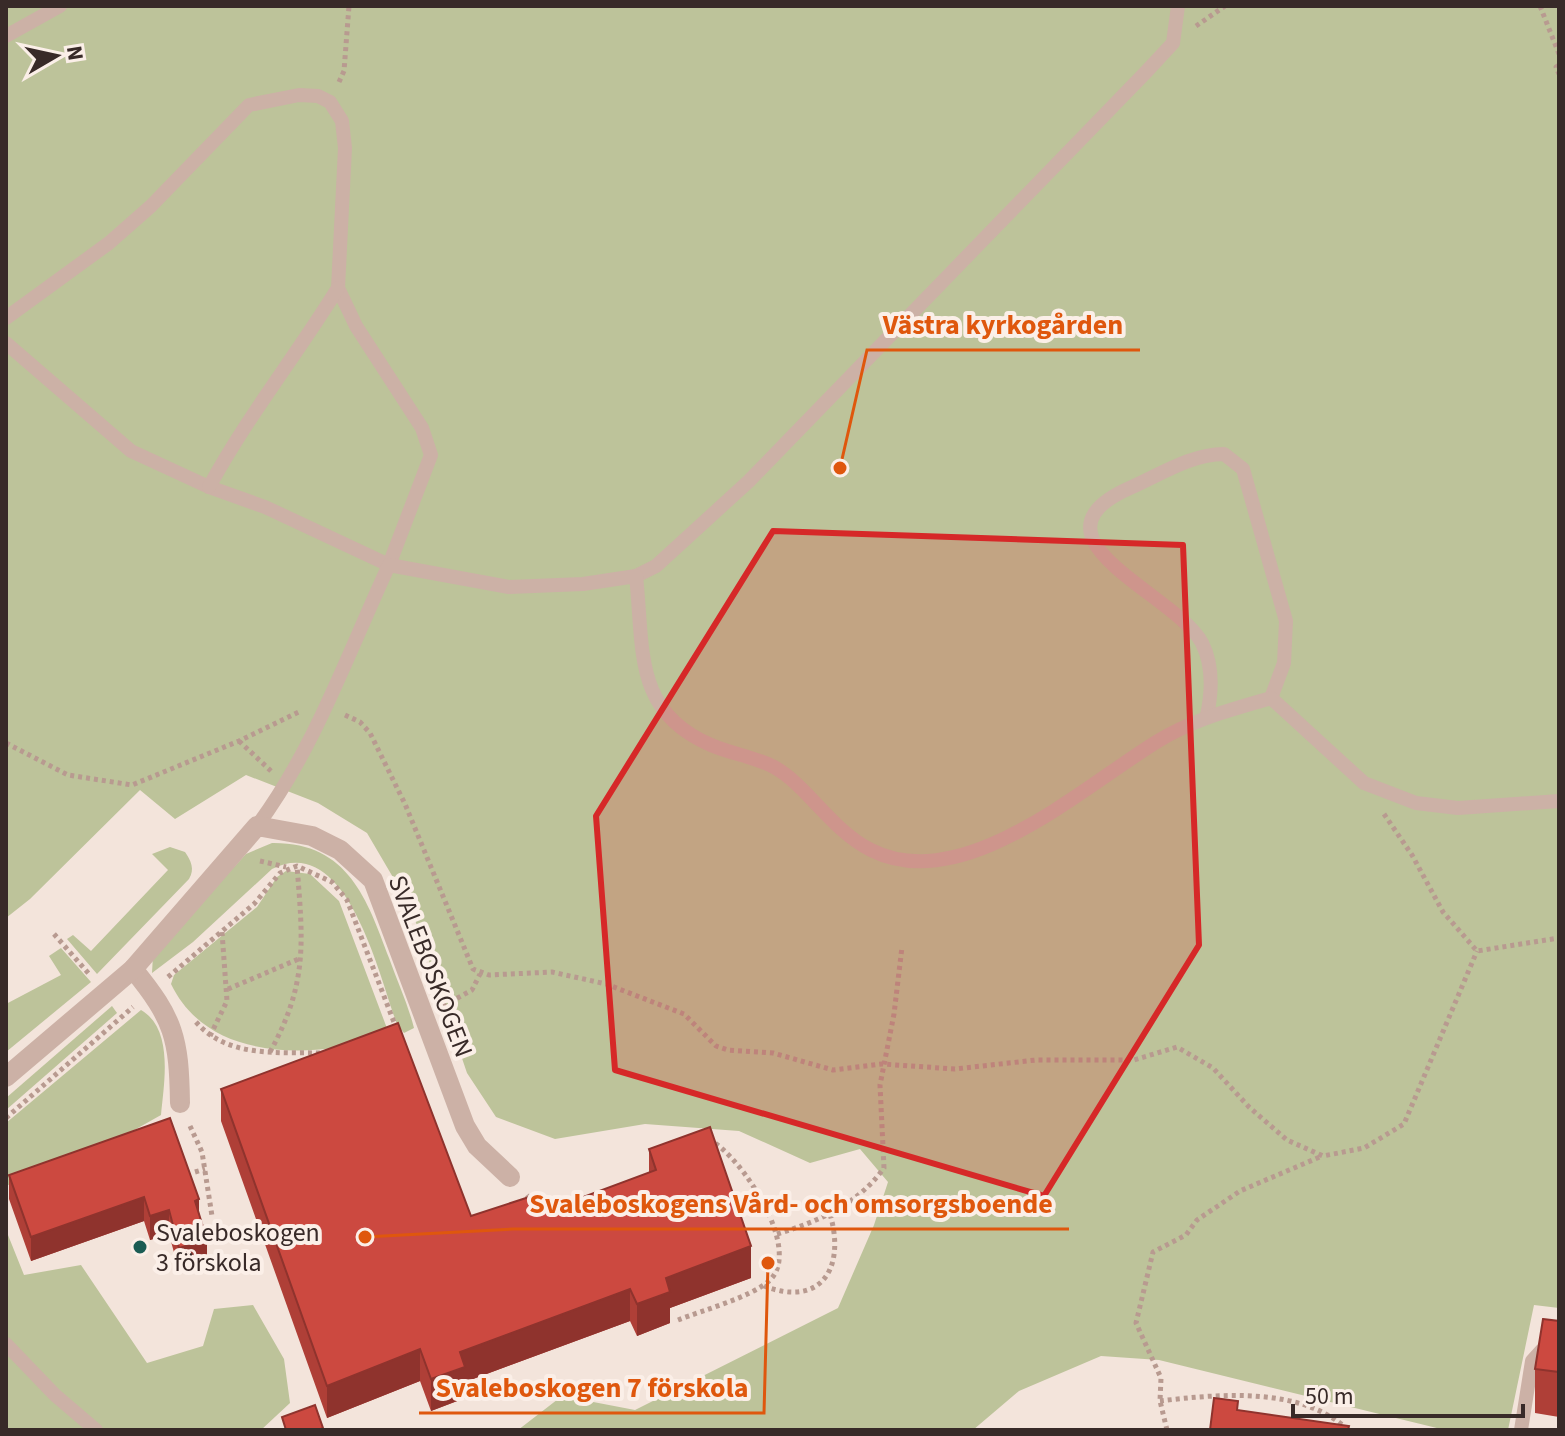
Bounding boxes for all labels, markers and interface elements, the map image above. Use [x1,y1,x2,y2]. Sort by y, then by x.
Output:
north arrow [16,16,96,96]
text: N [58,43,92,63]
callout: Västra kyrkogården [867,298,1140,350]
text: Västra kyrkogården [882,305,1123,345]
street label: SVALEBOSKOGEN [379,870,482,1063]
callout: Svaleboskogens Vård- och omsorgsboende [513,1177,1069,1229]
text: Svaleboskogens Vård- och omsorgsboende [529,1184,1053,1224]
place label: Svaleboskogen 3 förskola [156,1214,320,1281]
marker: Svaleboskogen 3 förskola [131,1238,149,1256]
callout: Svaleboskogen 7 förskola [419,1361,764,1413]
text: Svaleboskogen 7 förskola [436,1368,748,1408]
scale bar [1293,1368,1523,1418]
text: 50 m [1305,1379,1354,1414]

